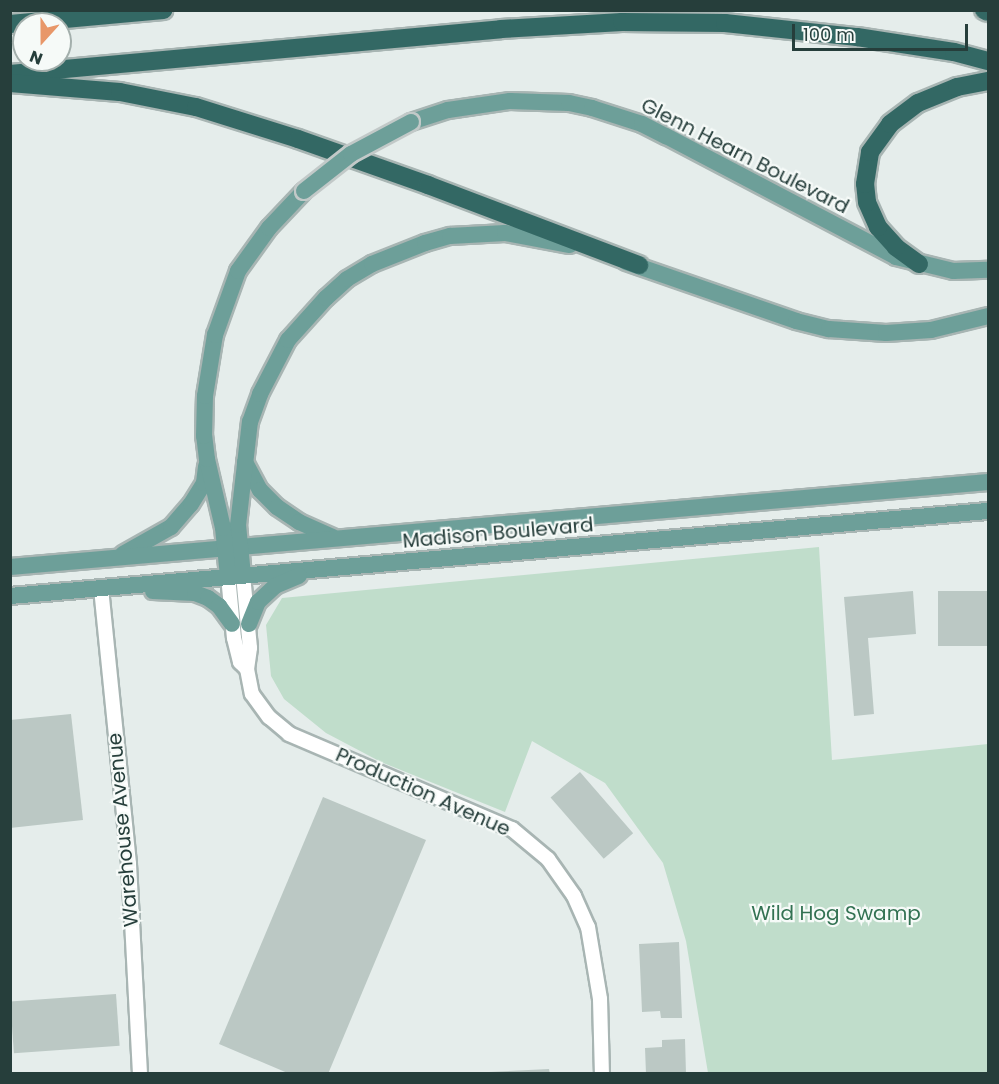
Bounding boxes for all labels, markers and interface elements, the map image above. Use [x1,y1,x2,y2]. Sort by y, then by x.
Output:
north arrow [12,12,72,72]
scale bar [795,12,970,50]
text: 100 m [803,22,855,47]
text: N [26,45,46,70]
street label: Glenn Hearn Boulevard [637,93,853,219]
street label: Madison Boulevard [402,513,594,553]
street label: Warehouse Avenue [103,732,143,928]
street label: Production Avenue [332,743,514,841]
park label: Wild Hog Swamp [751,901,921,925]

